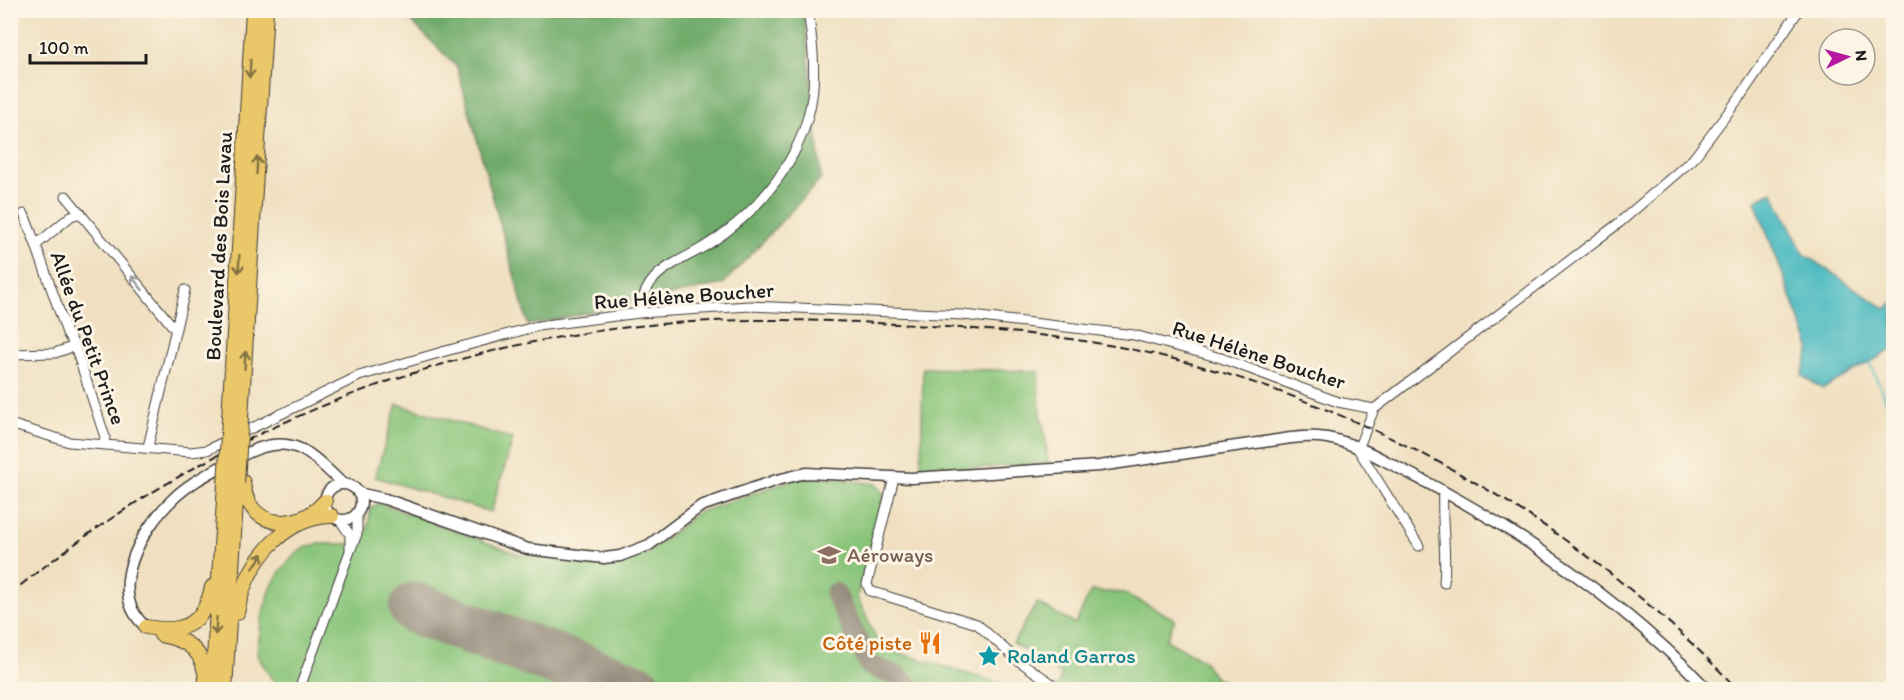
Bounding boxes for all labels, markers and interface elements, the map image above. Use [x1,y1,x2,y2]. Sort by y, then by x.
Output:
scale bar [30,27,146,65]
north arrow [1817,27,1877,87]
text: 100 m [39,37,89,59]
text: N [1852,50,1871,62]
one-way arrow [244,58,255,78]
street label: Boulevard des Bois Lavau [200,130,237,361]
one-way arrow [251,156,262,176]
street label: Allée du Petit Prince [45,248,131,428]
one-way arrow [233,253,244,273]
one-way arrow [131,275,144,291]
street label: Rue Hélène Boucher [593,277,775,314]
street label: Rue Hélène Boucher [1169,315,1349,394]
one-way arrow [240,350,251,370]
school or university icon: Aéroways [816,542,842,568]
place label: Aéroways [847,542,933,567]
one-way arrow [251,553,264,570]
one-way arrow [210,616,221,636]
place label: Côté piste [822,630,912,655]
restaurant icon: Côté piste [917,630,943,656]
place icon: Roland Garros [976,643,1002,669]
place label: Roland Garros [1007,643,1136,668]

